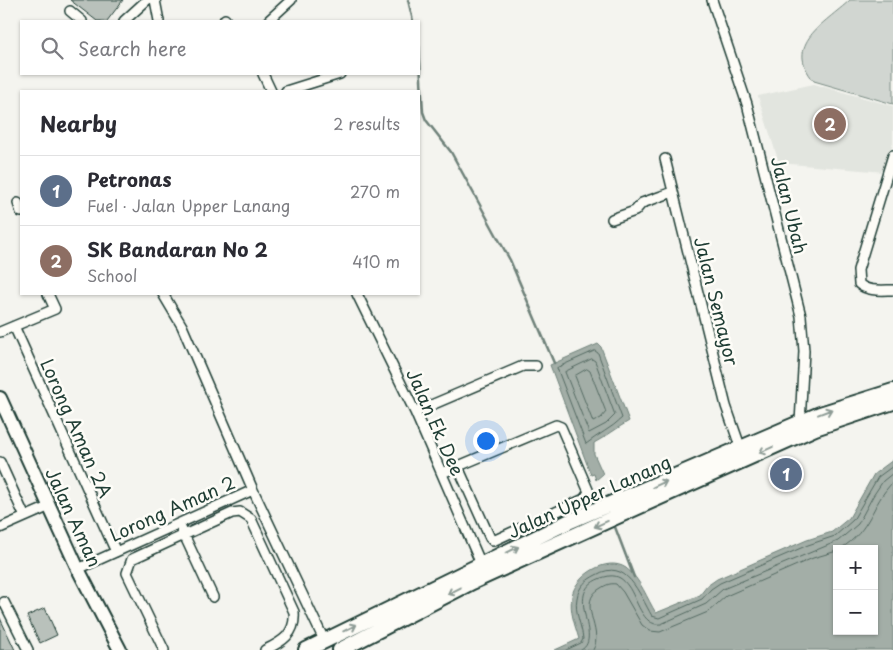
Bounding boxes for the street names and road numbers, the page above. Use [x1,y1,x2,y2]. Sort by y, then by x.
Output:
street label: Jalan Ubah [765,153,815,257]
street label: Jalan Semayor [688,234,746,369]
street label: Lorong Aman 2A [34,354,120,502]
street label: Jalan Ek Dee [400,364,472,480]
street label: Jalan Upper Lanang [503,448,675,544]
street label: Jalan Aman [39,463,109,571]
street label: Lorong Aman 2 [105,468,239,548]

